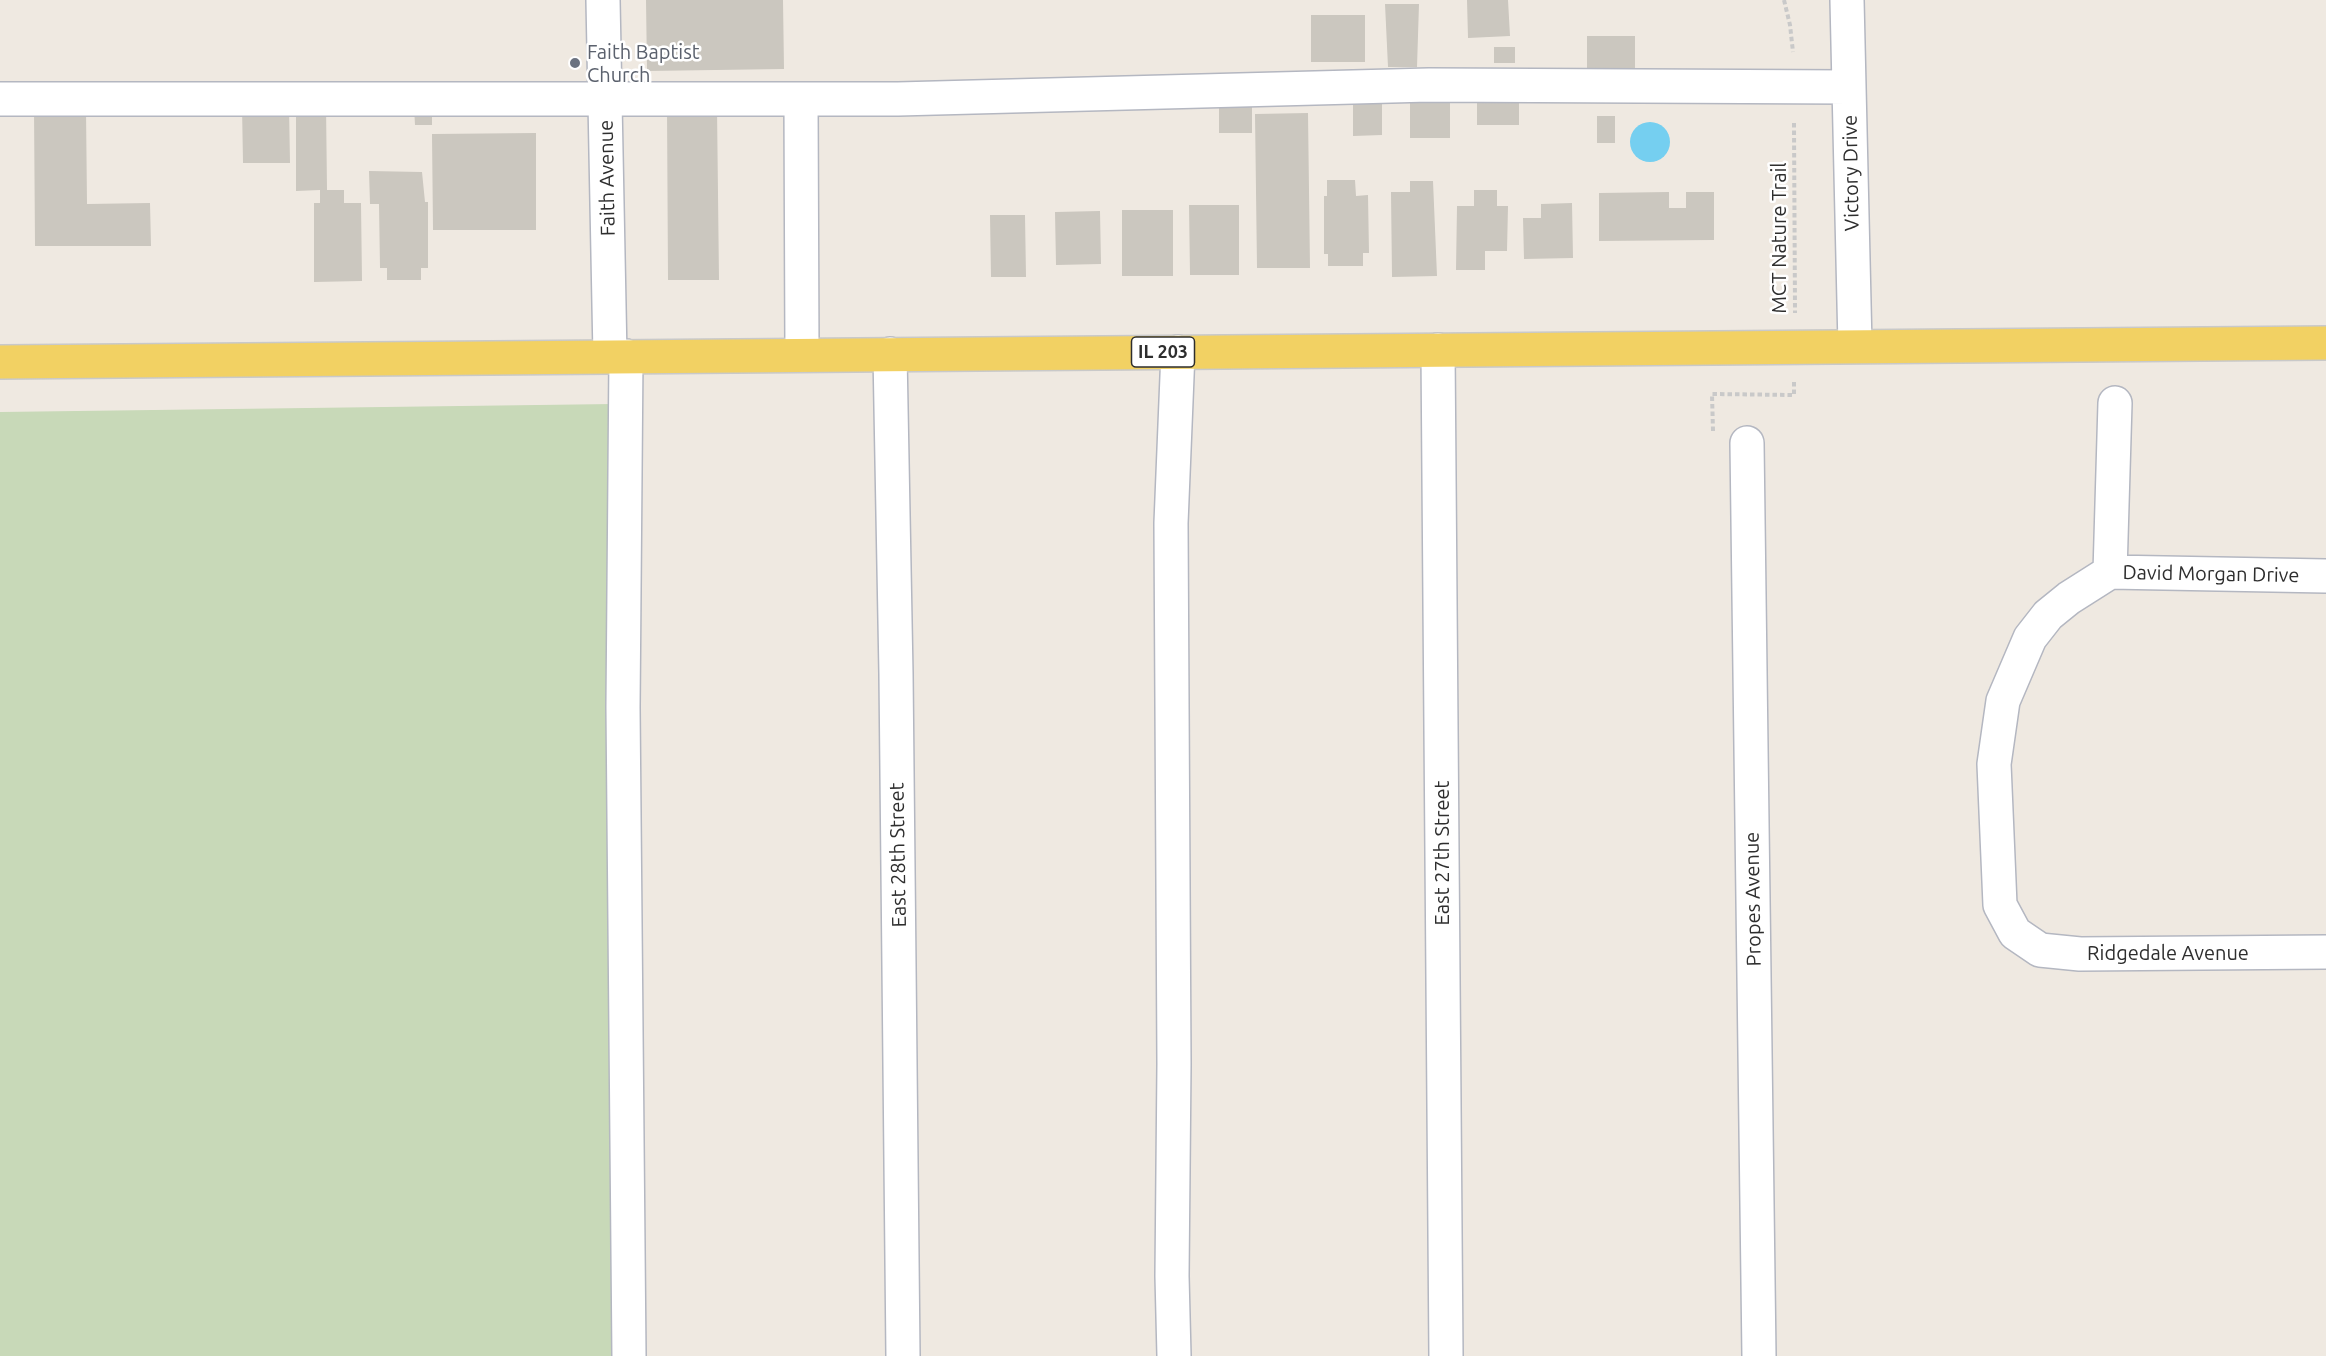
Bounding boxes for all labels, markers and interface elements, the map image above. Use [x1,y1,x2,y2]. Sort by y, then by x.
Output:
place label: Faith Baptist Church [587,40,700,87]
marker: Faith Baptist Church [568,56,582,70]
street label: Victory Drive [1838,115,1864,231]
street label: Faith Avenue [594,120,620,236]
street label: MCT Nature Trail [1767,162,1791,314]
road number: IL 203 [1132,337,1194,367]
street label: David Morgan Drive [2122,560,2300,588]
street label: East 27th Street [1430,781,1454,925]
street label: East 28th Street [885,782,911,928]
street label: Propes Avenue [1740,832,1766,966]
street label: Ridgedale Avenue [2087,941,2249,965]

